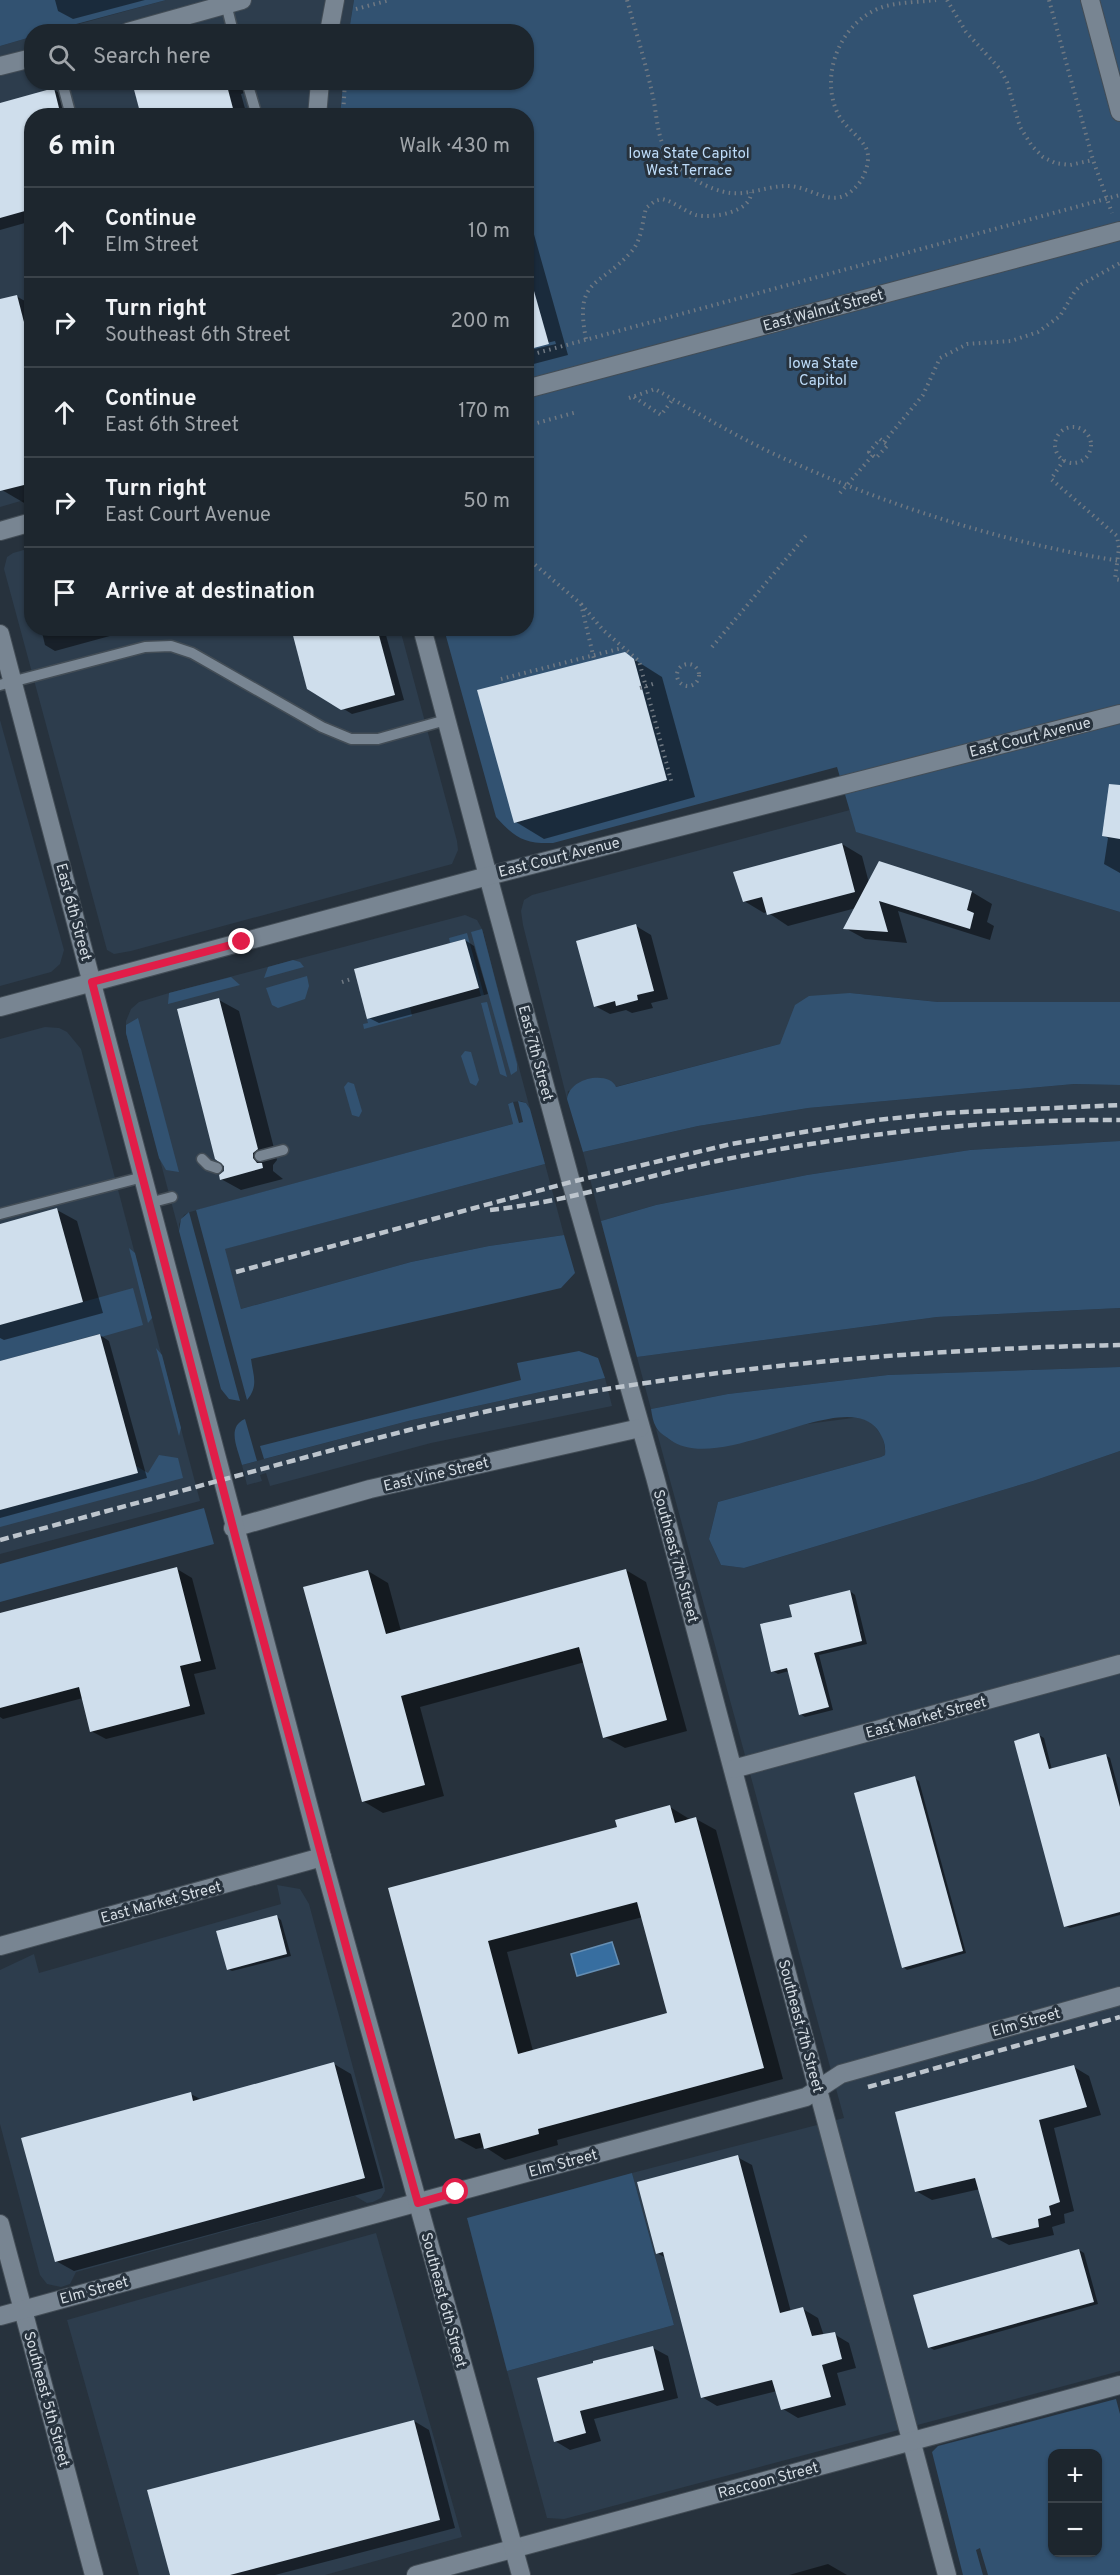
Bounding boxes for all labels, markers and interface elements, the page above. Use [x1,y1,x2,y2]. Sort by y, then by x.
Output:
search box [24,24,534,90]
icon: search [45,41,78,74]
text: Search here [93,44,211,71]
text: 6 min [48,131,116,164]
text: Walk · 430 m [399,134,510,160]
park label: Iowa State Capitol West Terrace [628,145,750,181]
text: Continue [105,206,196,233]
icon: ahead [48,216,81,249]
text: 10 m [468,219,510,245]
text: Elm Street [105,233,199,259]
street label: East Walnut Street [761,286,886,337]
text: Turn right [105,296,207,323]
icon: right [48,306,81,339]
text: 200 m [451,309,510,335]
text: Southeast 6th Street [105,323,291,349]
park label: Iowa State Capitol [788,355,858,391]
text: Continue [105,386,196,413]
icon: ahead [48,396,81,429]
text: 170 m [458,399,510,425]
text: East 6th Street [105,413,239,439]
text: Turn right [105,476,207,503]
icon: right [48,486,81,519]
text: 50 m [463,489,510,515]
text: East Court Avenue [105,503,271,529]
icon: arrive [48,576,81,609]
text: Arrive at destination [105,579,315,606]
street label: East Court Avenue [968,714,1093,763]
street label: East Court Avenue [497,834,622,883]
street label: East 6th Street [50,861,95,963]
route end [228,928,254,954]
street label: East 7th Street [513,1003,556,1103]
street label: East Vine Street [382,1454,491,1497]
street label: Southeast 7th Street [648,1488,701,1625]
street label: East Market Street [864,1693,989,1744]
street label: East Market Street [99,1878,224,1929]
street label: Southeast 7th Street [773,1958,826,2095]
street label: Elm Street [990,2005,1063,2042]
street label: Elm Street [527,2146,600,2183]
route start [442,2178,468,2204]
street label: Southeast 6th Street [415,2231,470,2370]
street label: Elm Street [58,2273,131,2310]
street label: Southeast 5th Street [18,2330,73,2469]
map controls [1048,2449,1102,2557]
button: + [1048,2449,1102,2503]
street label: Raccoon Street [716,2459,821,2504]
button: − [1048,2503,1102,2557]

